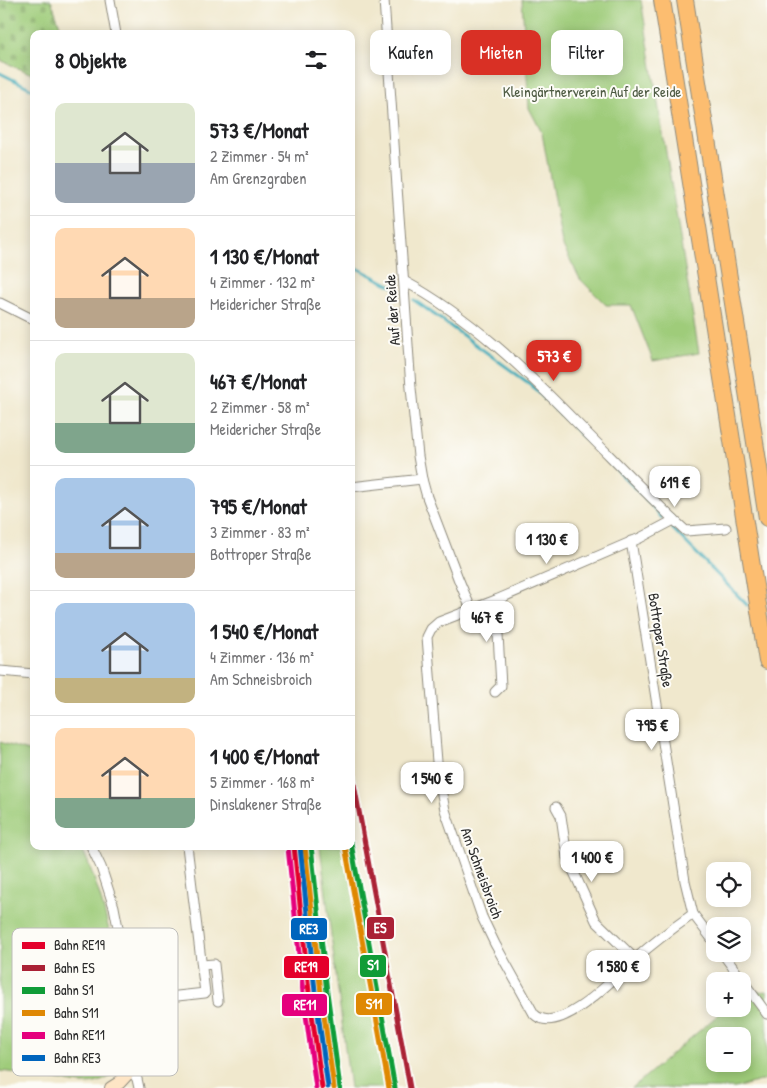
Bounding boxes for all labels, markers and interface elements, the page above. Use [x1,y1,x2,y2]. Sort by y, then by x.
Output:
chip: Kaufen [370,30,451,75]
chip: Mieten [461,30,541,75]
chip: Filter [551,30,623,75]
text: 8 Objekte [55,46,127,75]
icon: filters [302,46,330,74]
park label: Kleingärtnerverein Auf der Reide [503,81,681,102]
text: 573 €/Monat [210,116,308,145]
icon: home [95,123,155,183]
text: 2 Zimmer · 54 m² [210,145,309,167]
text: Am Grenzgraben [210,167,306,189]
text: 1 130 €/Monat [210,242,319,271]
icon: home [95,248,155,308]
text: 4 Zimmer · 132 m² [210,271,315,293]
street label: Auf der Reide [379,274,405,346]
text: Meidericher Straße [210,293,321,315]
pin: 573 € [519,340,589,382]
text: 573 € [537,345,571,367]
text: 467 €/Monat [210,367,306,396]
icon: home [95,373,155,433]
text: 2 Zimmer · 58 m² [210,396,310,418]
text: Meidericher Straße [210,418,321,440]
pin: 619 € [640,466,710,508]
text: 619 € [660,471,690,493]
text: 795 €/Monat [210,492,307,521]
icon: home [95,498,155,558]
text: 3 Zimmer · 83 m² [210,521,310,543]
pin: 1 130 € [501,522,593,565]
text: 1 130 € [526,528,568,550]
text: Bottroper Straße [210,543,311,565]
street label: Bottroper Straße [643,591,679,689]
pin: 467 € [452,600,522,643]
text: 467 € [471,606,503,628]
text: 1 540 €/Monat [210,617,318,646]
icon: home [95,623,155,683]
text: 4 Zimmer · 136 m² [210,646,314,668]
text: Am Schneisbroich [210,668,312,690]
pin: 795 € [617,708,687,751]
text: 795 € [636,714,668,736]
text: 1 400 €/Monat [210,742,319,771]
icon: home [95,748,155,808]
pin: 1 540 € [386,762,478,804]
text: 1 540 € [412,767,452,789]
text: 5 Zimmer · 168 m² [210,771,314,793]
text: Dinslakener Straße [210,793,322,815]
street label: Am Schneisbroich [456,825,508,921]
pin: 1 400 € [546,840,638,883]
text: 1 400 € [571,846,613,868]
map controls [706,862,751,1072]
button: locate [706,862,751,907]
line badge: ES [366,916,395,940]
line badge: RE3 [290,917,328,941]
button: layers [706,917,751,962]
text: ES [374,918,387,937]
text: RE3 [300,919,319,938]
legend [12,928,178,1076]
text: Bahn RE19 [54,935,105,954]
pin: 1 580 € [572,950,664,992]
line badge: S1 [359,954,387,978]
line badge: RE19 [283,955,330,979]
text: S1 [367,955,379,974]
text: 1 580 € [597,955,639,977]
text: RE19 [295,957,318,976]
text: Bahn ES [54,958,95,977]
button: + [706,972,751,1017]
text: Bahn S1 [54,980,94,999]
line badge: S11 [355,992,393,1016]
line badge: RE11 [281,993,328,1017]
text: S11 [366,994,382,1013]
text: RE11 [294,995,316,1014]
text: Bahn S11 [54,1003,99,1022]
text: Bahn RE11 [54,1025,105,1044]
button: − [706,1027,751,1072]
text: Bahn RE3 [54,1048,101,1067]

